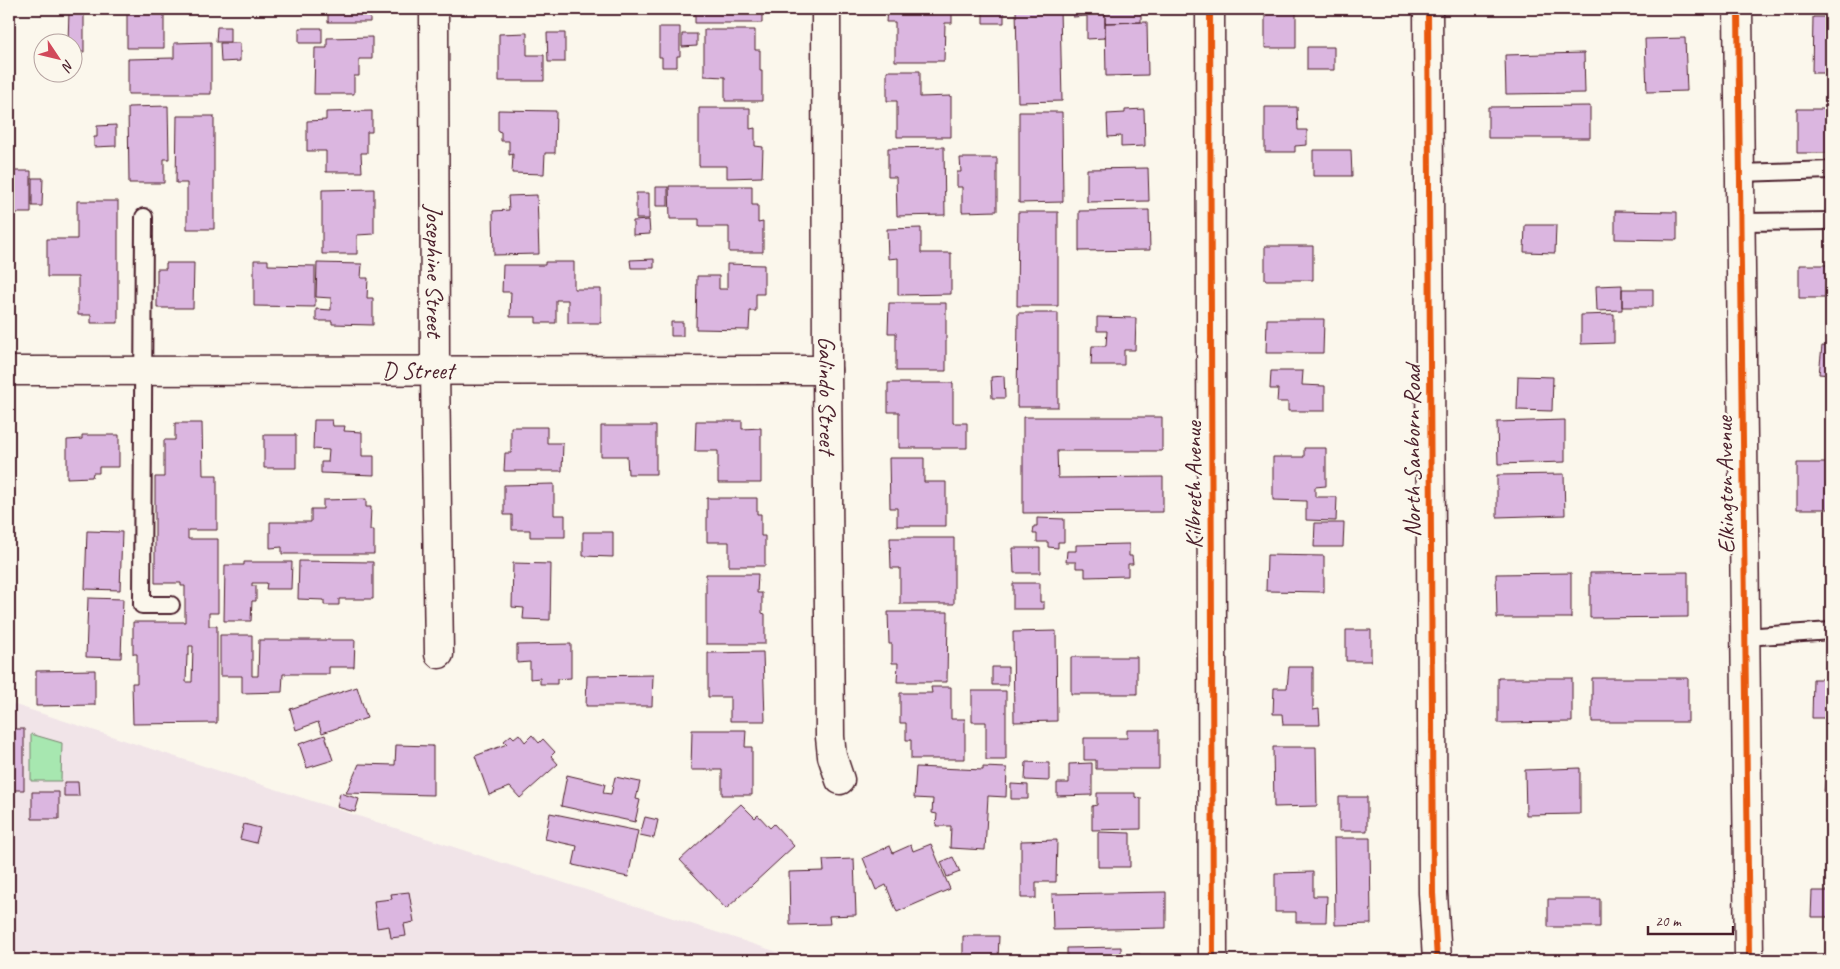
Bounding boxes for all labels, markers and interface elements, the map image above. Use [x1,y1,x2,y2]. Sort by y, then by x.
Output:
north arrow [32,32,82,82]
text: N [57,57,78,76]
street label: Josephine Street [420,204,450,339]
street label: Galindo Street [812,336,843,457]
street label: D Street [382,355,457,386]
street label: North Sanborn Road [1397,361,1427,537]
street label: Elkington Avenue [1709,414,1741,554]
street label: Kilbreth Avenue [1178,419,1208,549]
scale bar [1648,904,1732,936]
text: 20 m [1655,912,1682,931]

